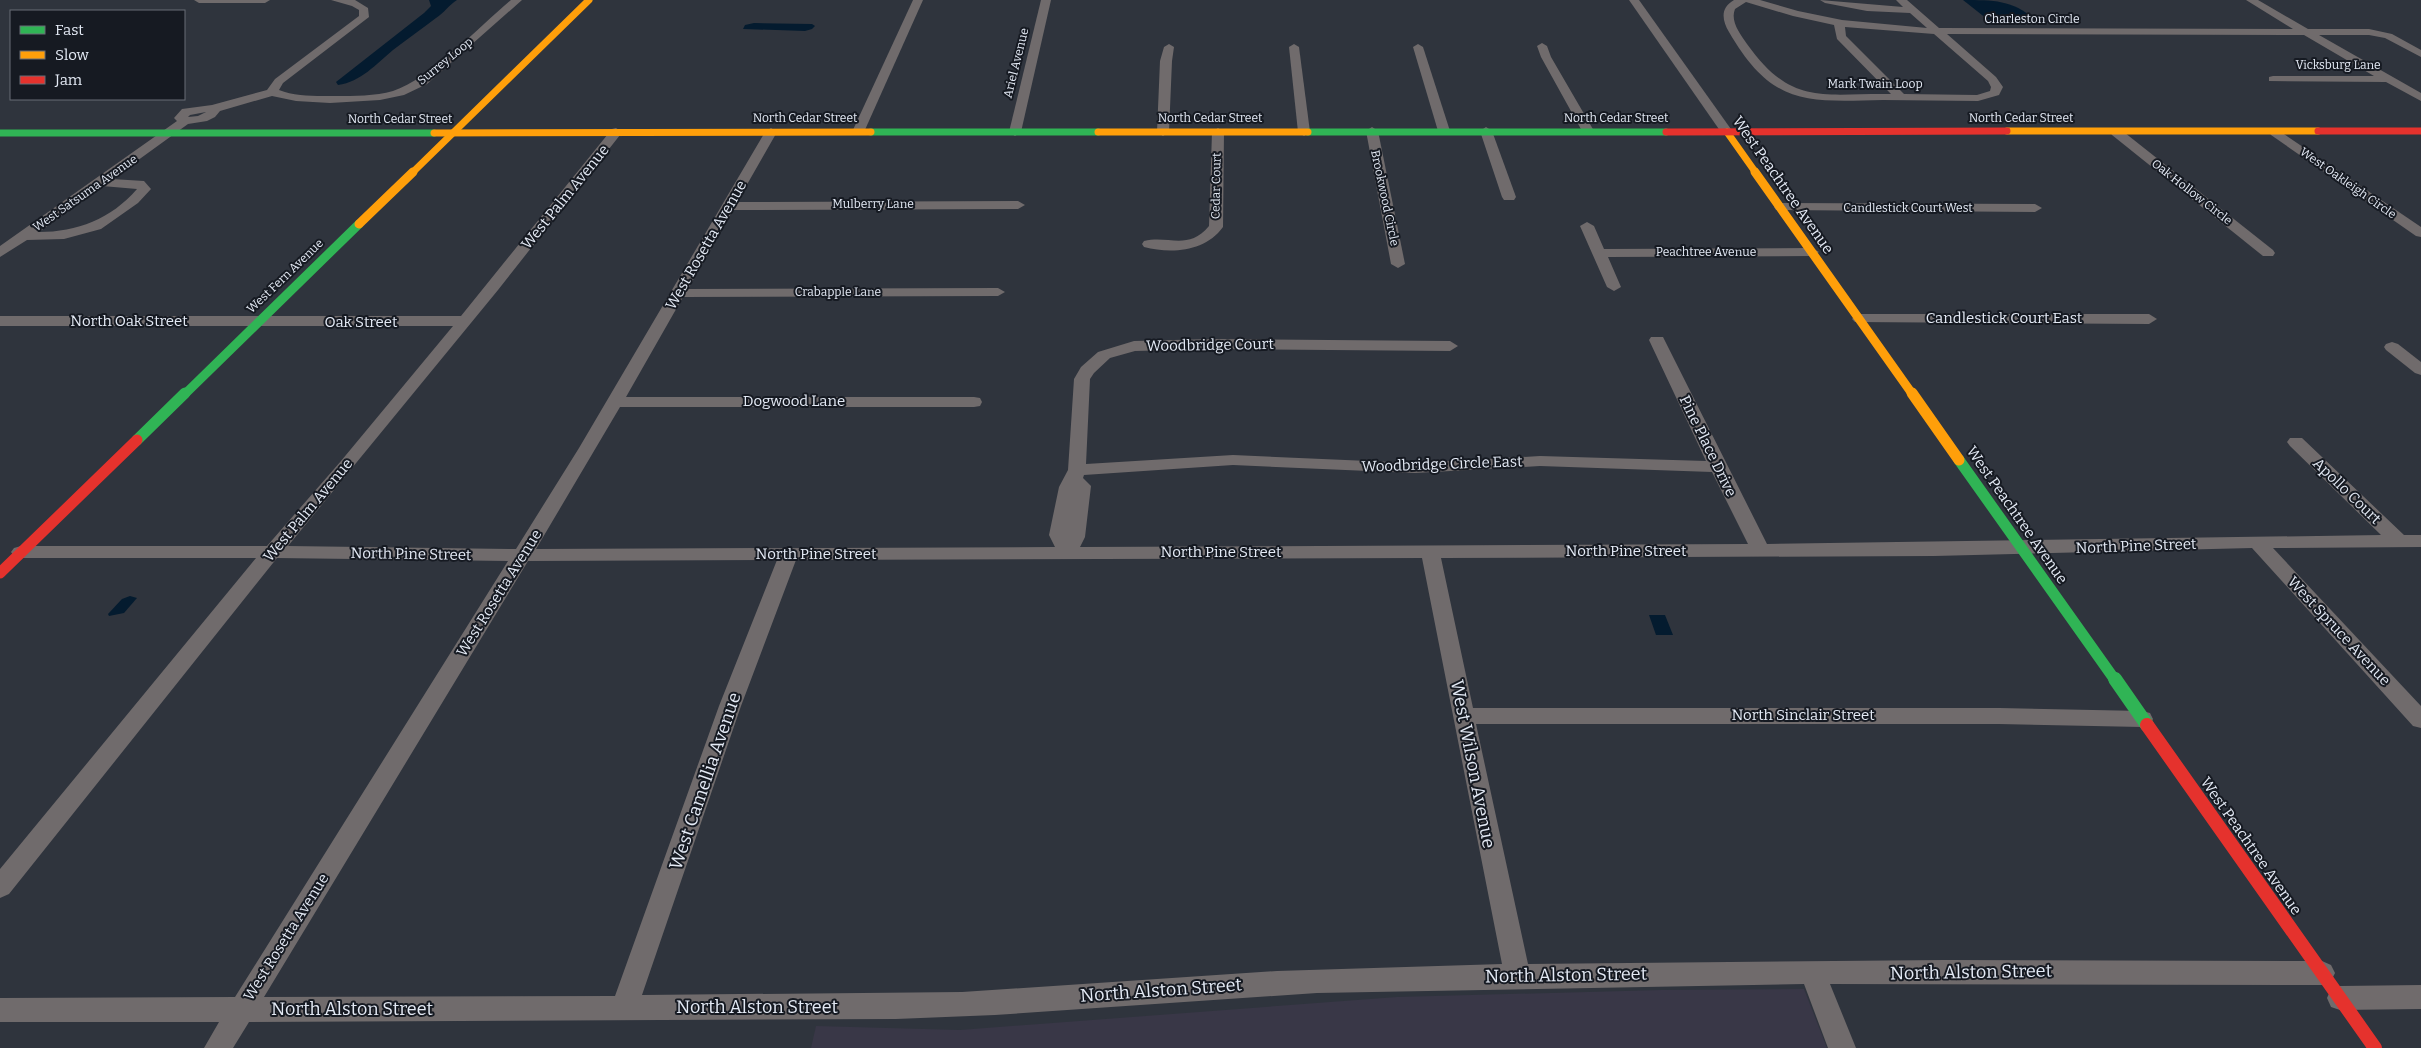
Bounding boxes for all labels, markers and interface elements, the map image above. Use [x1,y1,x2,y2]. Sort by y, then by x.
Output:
legend [10,10,185,100]
street label: Charleston Circle [1984,12,2080,26]
text: Fast [55,21,84,39]
street label: Ariel Avenue [1001,27,1031,99]
street label: Surrey Loop [415,34,475,88]
text: Slow [55,46,90,64]
street label: Vicksburg Lane [2295,58,2381,72]
text: Jam [54,71,83,89]
street label: Mark Twain Loop [1827,77,1923,91]
street label: North Cedar Street [753,111,858,125]
street label: North Cedar Street [1158,111,1263,125]
street label: North Cedar Street [1564,111,1669,125]
street label: North Cedar Street [1969,111,2074,125]
street label: North Cedar Street [348,112,453,126]
street label: West Peachtree Avenue [1729,113,1837,257]
street label: West Palm Avenue [517,141,613,253]
street label: West Oakleigh Circle [2297,144,2399,222]
street label: Brookwood Circle [1368,149,1402,247]
street label: West Satsuma Avenue [30,152,140,234]
street label: Cedar Court [1208,152,1224,219]
street label: Oak Hollow Circle [2149,156,2235,228]
street label: West Rosetta Avenue [662,177,750,313]
street label: Mulberry Lane [832,197,914,211]
street label: Candlestick Court West [1843,201,1973,215]
street label: West Fern Avenue [244,236,326,316]
street label: Peachtree Avenue [1656,245,1756,259]
street label: Crabapple Lane [795,285,881,299]
street label: Candlestick Court East [1926,309,2083,327]
street label: North Oak Street [70,312,188,330]
street label: Oak Street [325,313,398,331]
street label: Woodbridge Court [1146,335,1274,355]
street label: Dogwood Lane [743,392,845,410]
street label: Pine Place Drive [1676,392,1740,500]
street label: West Peachtree Avenue [1963,443,2071,587]
street label: Woodbridge Circle East [1361,452,1523,476]
street label: Apollo Court [2309,454,2385,528]
street label: West Palm Avenue [260,455,356,565]
street label: West Rosetta Avenue [453,526,545,660]
street label: North Pine Street [2075,535,2197,557]
street label: North Pine Street [1566,542,1687,560]
street label: North Pine Street [1161,543,1282,561]
street label: North Pine Street [350,544,472,564]
street label: North Pine Street [756,545,877,563]
street label: West Spruce Avenue [2284,573,2394,689]
street label: West Wilson Avenue [1446,678,1500,850]
street label: West Camellia Avenue [664,689,746,873]
street label: North Sinclair Street [1731,706,1875,724]
street label: West Peachtree Avenue [2197,774,2305,918]
street label: West Rosetta Avenue [240,870,332,1004]
street label: North Alston Street [1890,960,2053,984]
street label: North Alston Street [1485,963,1648,987]
street label: North Alston Street [1079,973,1243,1007]
street label: North Alston Street [676,996,839,1018]
street label: North Alston Street [271,998,434,1020]

